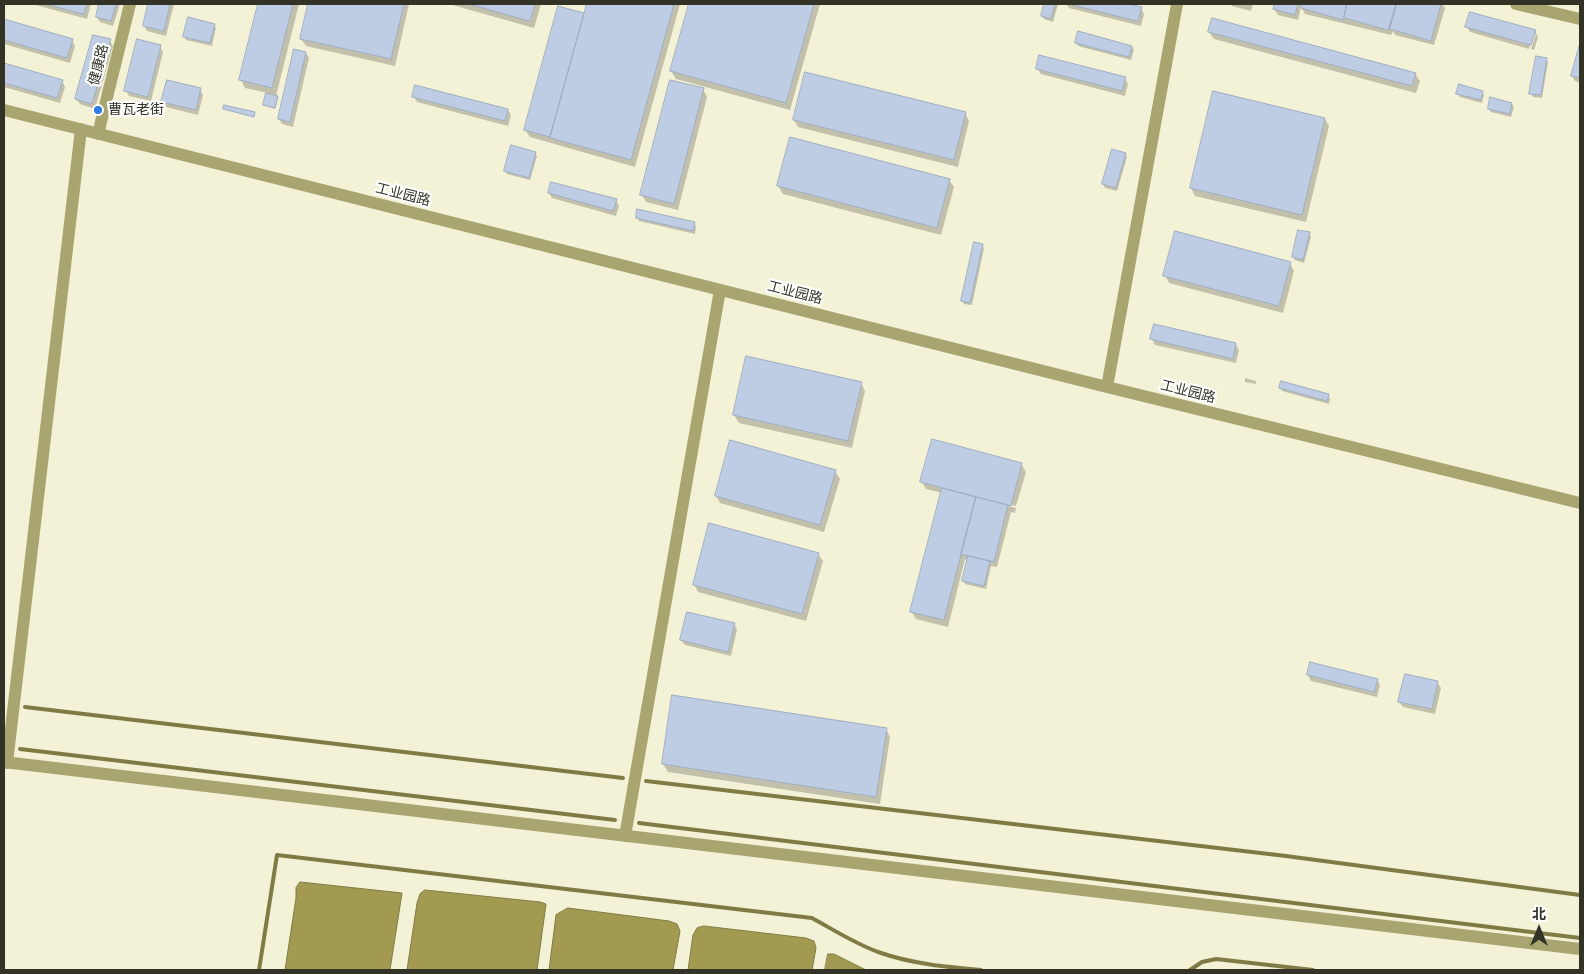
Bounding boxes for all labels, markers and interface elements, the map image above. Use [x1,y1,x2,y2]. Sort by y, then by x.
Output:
street label: 健康路 [86,43,112,87]
place label: 曹瓦老街 [108,102,164,118]
marker: 曹瓦老街 [92,104,104,116]
street label: 工业园路 [374,180,432,210]
street label: 工业园路 [766,278,824,308]
street label: 工业园路 [1159,377,1217,407]
north arrow [1514,904,1564,954]
text: 北 [1532,904,1546,923]

